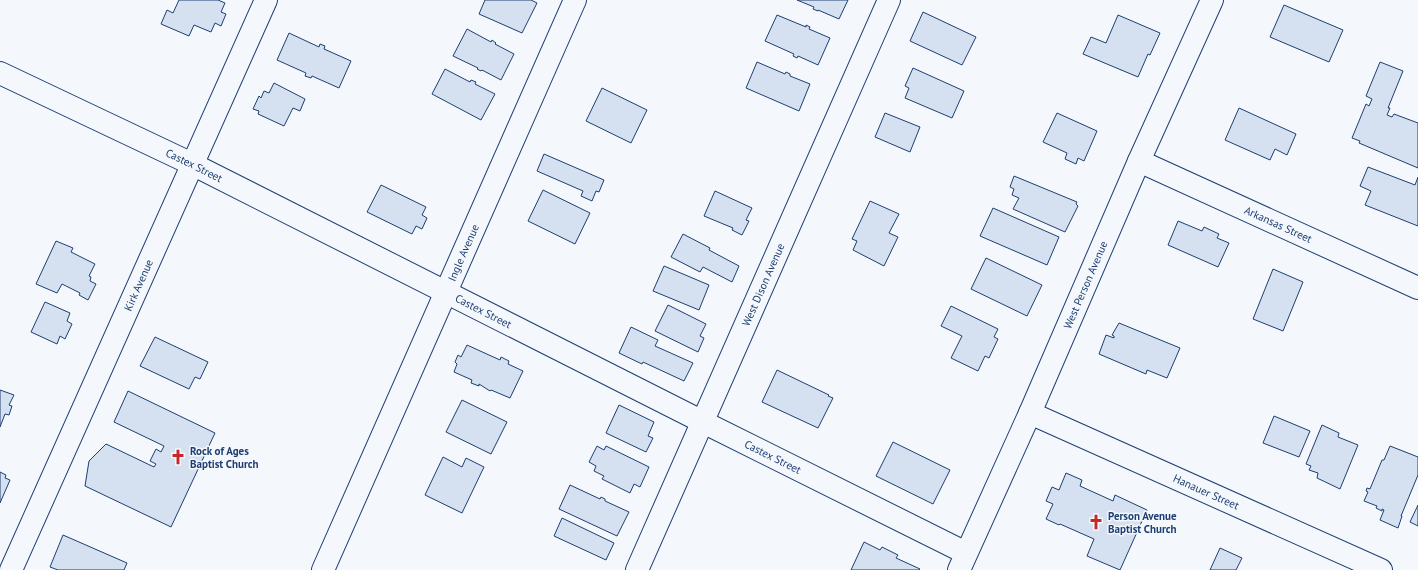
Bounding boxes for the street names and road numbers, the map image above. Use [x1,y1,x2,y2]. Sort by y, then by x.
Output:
street label: Castex Street [163,146,225,185]
street label: Arkansas Street [1242,203,1315,246]
street label: Ingle Avenue [445,222,482,283]
street label: West Person Avenue [1060,238,1111,331]
street label: West Dison Avenue [739,241,788,328]
street label: Kirk Avenue [121,257,156,313]
street label: Castex Street [453,291,514,331]
street label: Castex Street [742,437,804,477]
street label: Hanauer Street [1171,471,1242,513]

